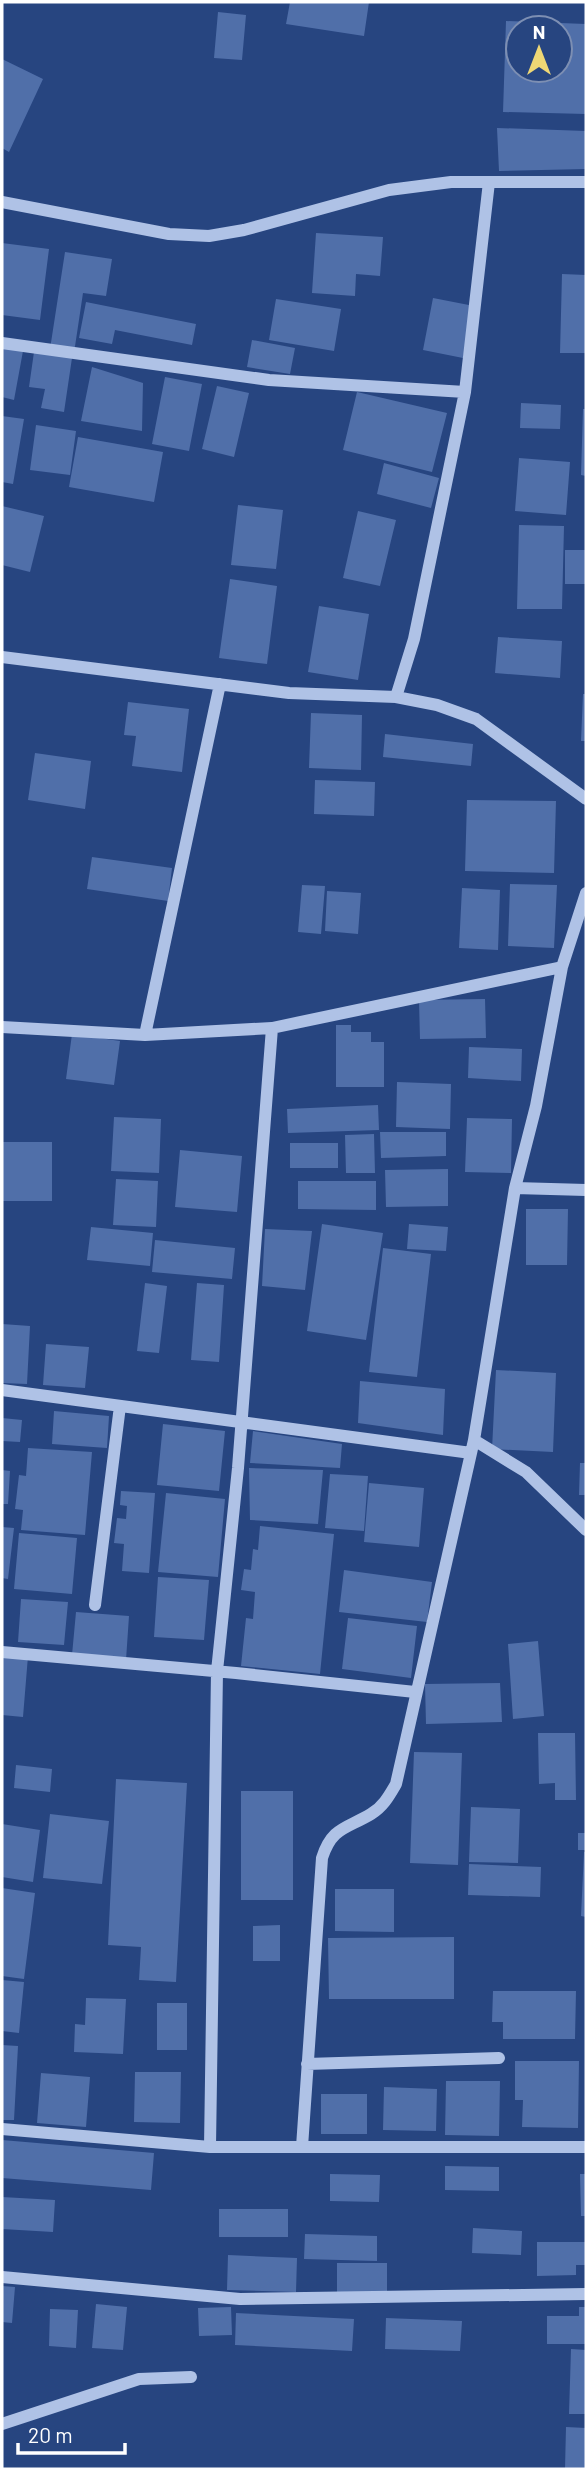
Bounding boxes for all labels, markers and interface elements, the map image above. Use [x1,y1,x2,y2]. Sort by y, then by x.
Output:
north arrow [504,14,574,84]
text: N [533,20,545,43]
scale bar [18,2412,124,2456]
text: 20 m [28,2422,73,2447]

